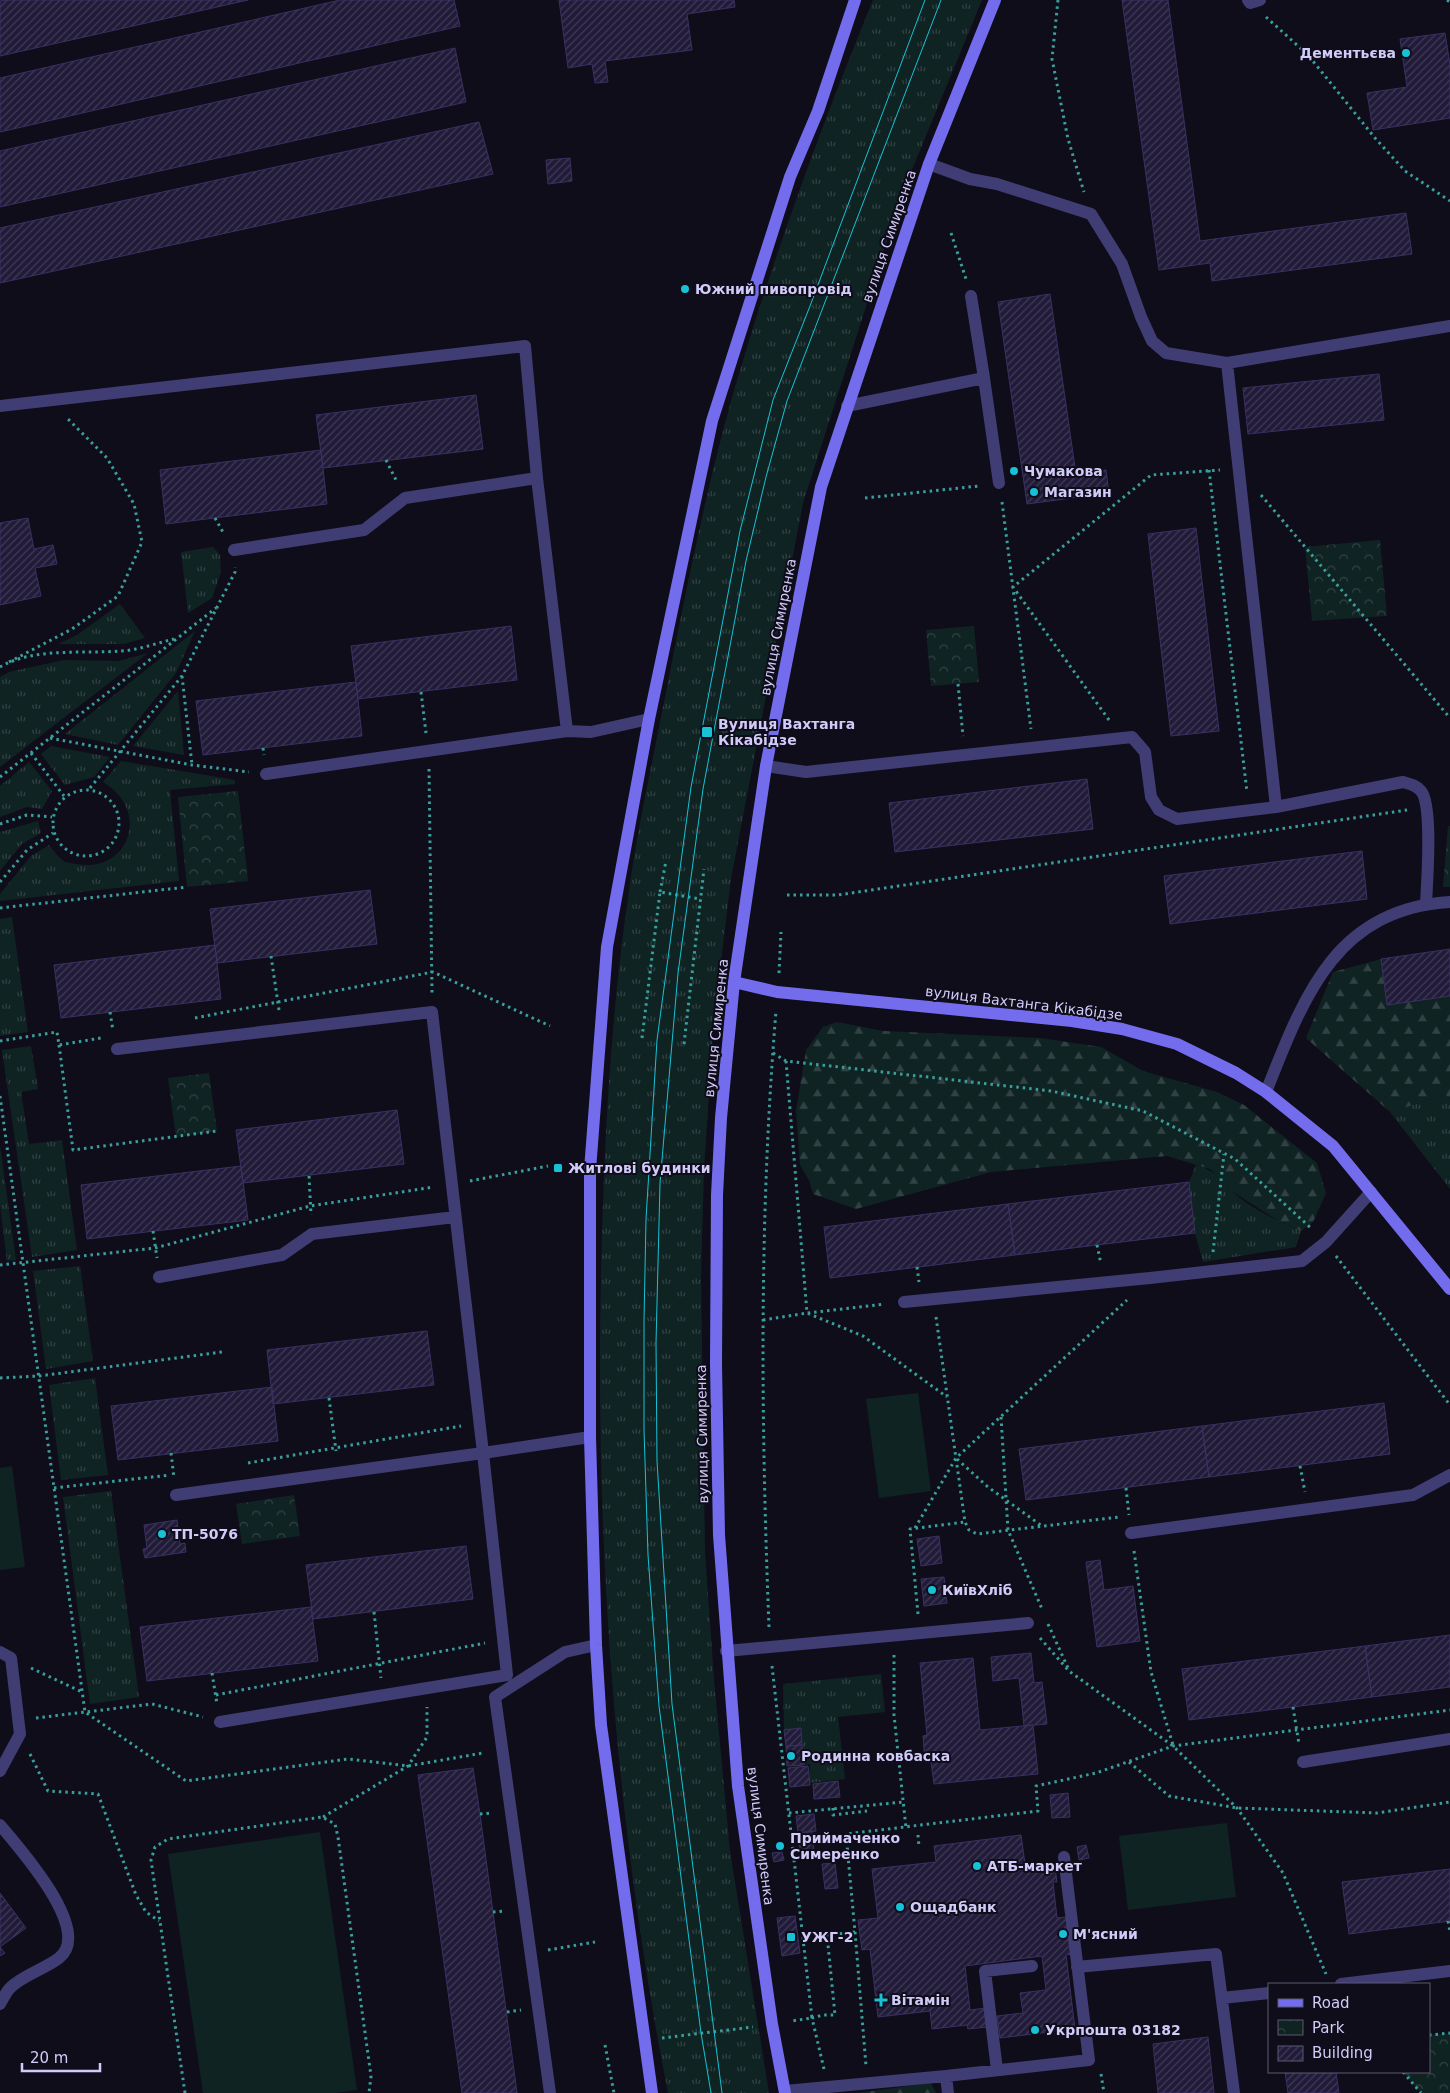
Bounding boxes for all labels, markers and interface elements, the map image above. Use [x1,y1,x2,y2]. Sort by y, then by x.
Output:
place label: Дементьєва [1300,45,1396,61]
marker: Дементьєва [1400,47,1412,59]
street label: вулиця Симиренка [859,168,919,304]
place label: Южний пивопровід [695,281,852,297]
marker: Южний пивопровід [679,283,691,295]
place label: Чумакова [1024,463,1103,479]
marker: Чумакова [1008,465,1020,477]
place label: Магазин [1044,484,1112,500]
marker: Магазин [1028,486,1040,498]
street label: вулиця Симиренка [757,557,799,697]
place label: Вулиця Вахтанга Кікабідзе [718,716,855,748]
marker: Вулиця Вахтанга Кікабідзе [700,725,714,739]
street label: вулиця Симиренка [701,958,731,1098]
street label: вулиця Вахтанга Кікабідзе [924,983,1124,1023]
place label: Житлові будинки [568,1160,710,1176]
marker: Житлові будинки [552,1162,564,1174]
street label: вулиця Симиренка [693,1364,711,1504]
place label: ТП-5076 [172,1526,238,1542]
marker: ТП-5076 [156,1528,168,1540]
place label: КиївХліб [942,1582,1013,1598]
marker: КиївХліб [926,1584,938,1596]
place label: Родинна ковбаска [801,1748,950,1764]
marker: Родинна ковбаска [785,1750,797,1762]
street label: вулиця Симиренка [745,1766,777,1906]
place label: Приймаченко Симеренко [790,1830,901,1862]
marker: Приймаченко Симеренко [774,1840,786,1852]
place label: АТБ-маркет [987,1858,1083,1874]
marker: АТБ-маркет [971,1860,983,1872]
place label: Ощадбанк [910,1899,997,1915]
marker: Ощадбанк [894,1901,906,1913]
place label: М'ясний [1073,1926,1138,1942]
marker: М'ясний [1057,1928,1069,1940]
place label: УЖГ-2 [801,1929,853,1945]
marker: УЖГ-2 [785,1931,797,1943]
legend [1268,1983,1430,2073]
place label: Вітамін [891,1992,950,2008]
marker: Вітамін [875,1994,887,2006]
text: Road [1312,1994,1350,2012]
text: Park [1312,2019,1345,2037]
place label: Укрпошта 03182 [1045,2022,1181,2038]
marker: Укрпошта 03182 [1029,2024,1041,2036]
scale bar [22,2040,100,2072]
text: Building [1312,2044,1373,2062]
text: 20 m [30,2049,68,2067]

